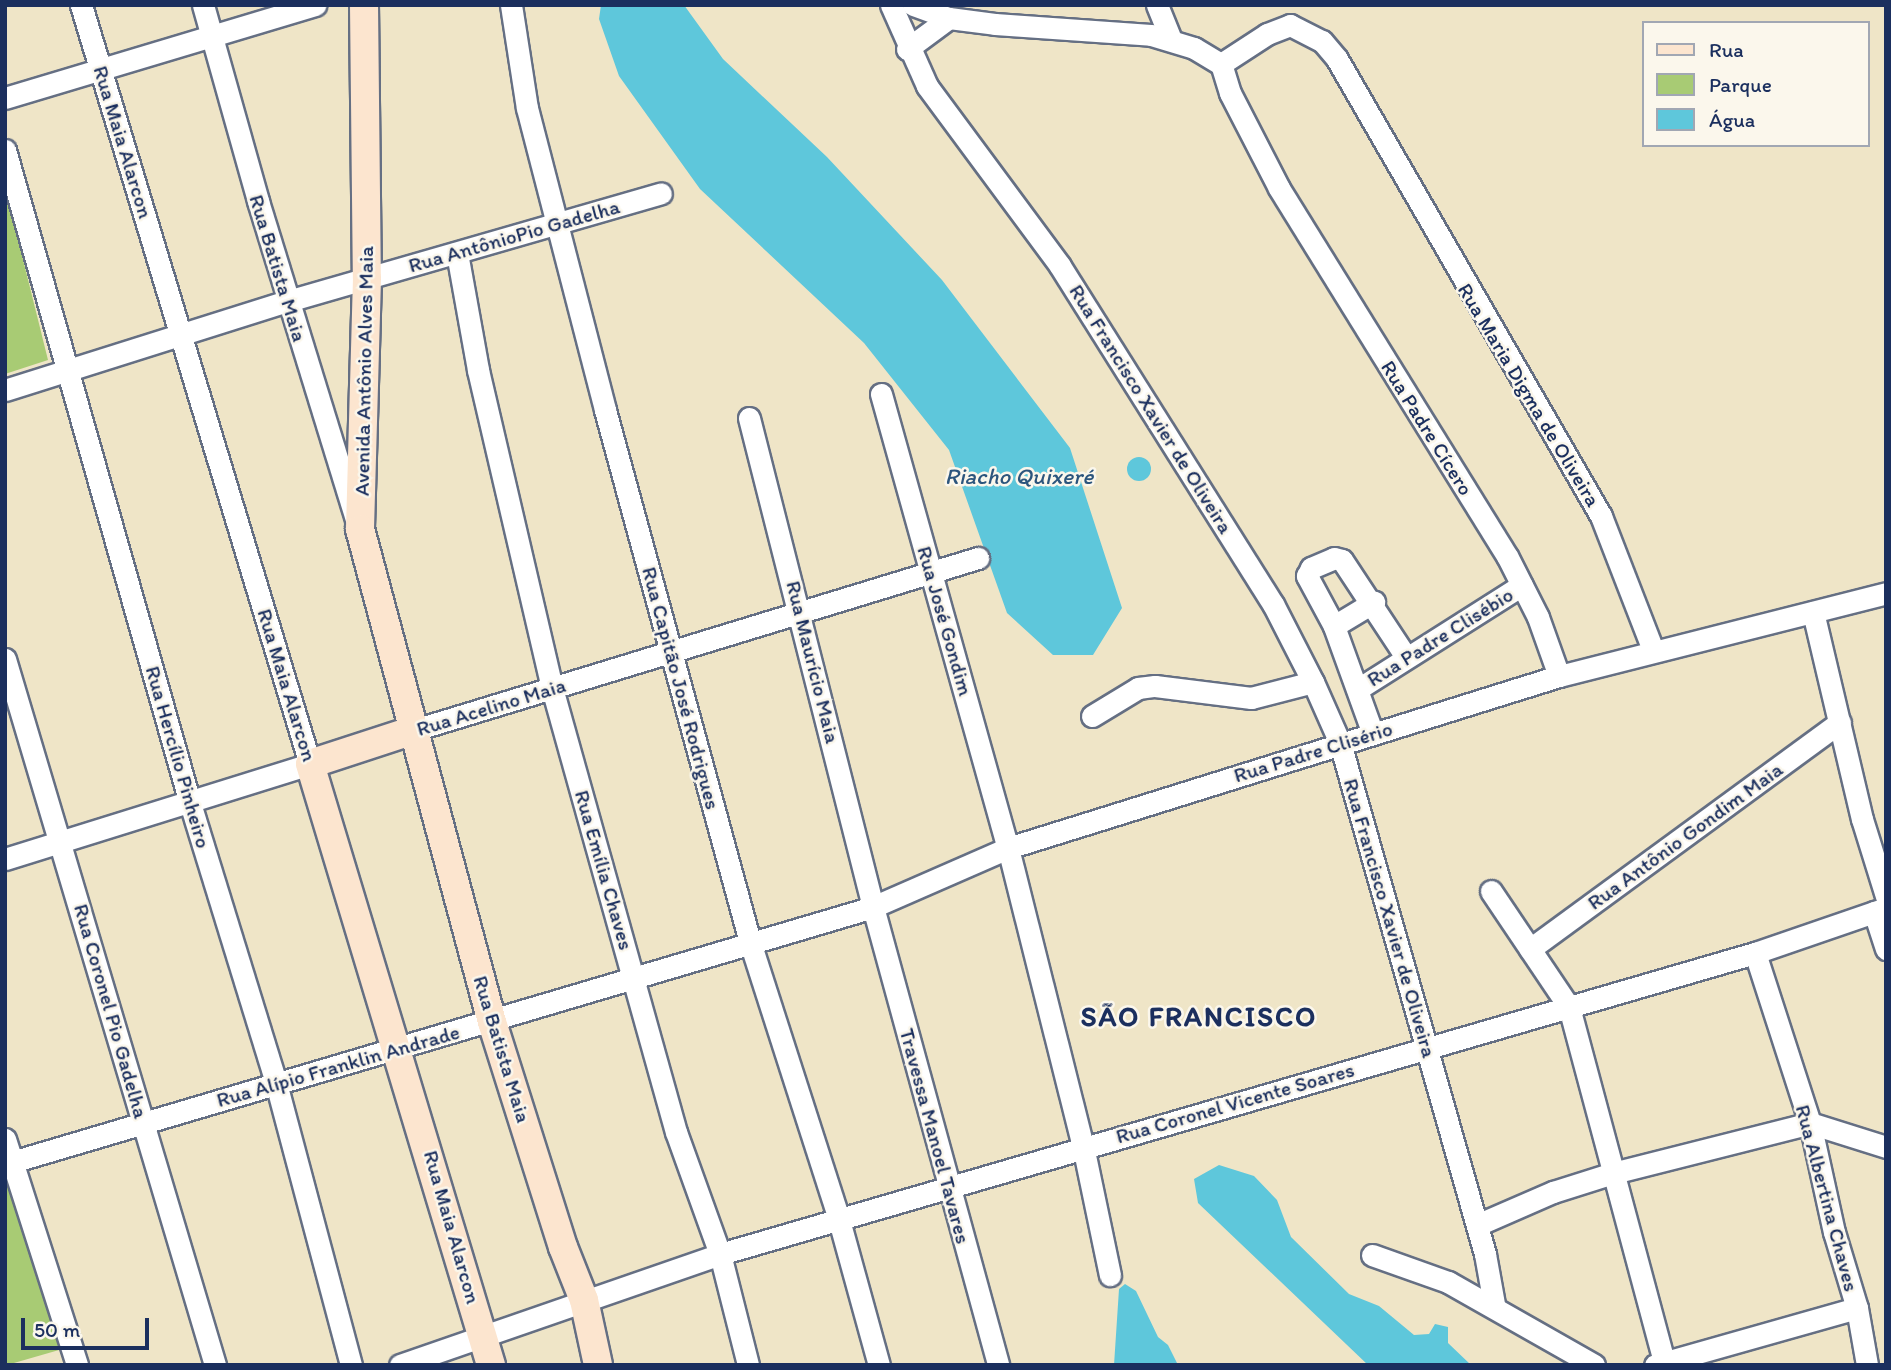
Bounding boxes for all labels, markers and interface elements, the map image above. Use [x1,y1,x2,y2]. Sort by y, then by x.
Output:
legend [1643,21,1870,147]
text: Rua [1709,37,1744,62]
street label: Rua Maia Alarcon [88,63,158,221]
text: Parque [1709,72,1772,97]
text: Água [1709,107,1755,132]
street label: Rua Batista Maia [243,191,313,345]
street label: Rua AntônioPio Gadelha [405,194,623,278]
street label: Avenida Antônio Alves Maia [349,246,379,496]
street label: Rua Maria Digma de Oliveira [1452,279,1606,511]
street label: Rua Francisco Xavier de Oliveira [1064,280,1238,538]
street label: Rua Padre Cícero [1376,356,1478,500]
water label: Riacho Quixeré [945,462,1093,490]
street label: Rua José Gondim [911,543,979,699]
street label: Rua Capitão José Rodrigues [637,564,725,812]
street label: Rua Maurício Maia [781,578,845,746]
street label: Rua Padre Clisébio [1362,582,1518,692]
street label: Rua Maia Alarcon [252,606,322,764]
street label: Rua Hercílio Pinheiro [140,663,216,851]
street label: Rua Acelino Maia [413,672,569,742]
street label: Rua Padre Clisério [1231,716,1395,788]
street label: Rua Antônio Gondim Maia [1582,757,1788,915]
street label: Rua Francisco Xavier de Oliveira [1338,776,1442,1060]
street label: Rua Emília Chaves [569,787,639,953]
street label: Rua Coronel Pio Gadelha [68,901,154,1121]
street label: Rua Batista Maia [467,972,537,1126]
district label: SÃO FRANCISCO [1084,999,1314,1033]
street label: Rua Alípio Franklin Andrade [214,1019,462,1113]
street label: Travessa Manoel Tavares [894,1025,976,1247]
street label: Rua Coronel Vicente Soares [1113,1057,1357,1149]
street label: Rua Albertina Chaves [1790,1102,1864,1294]
street label: Rua Maia Alarcon [418,1147,486,1307]
scale bar [24,1304,152,1348]
text: 50 m [34,1317,80,1342]

